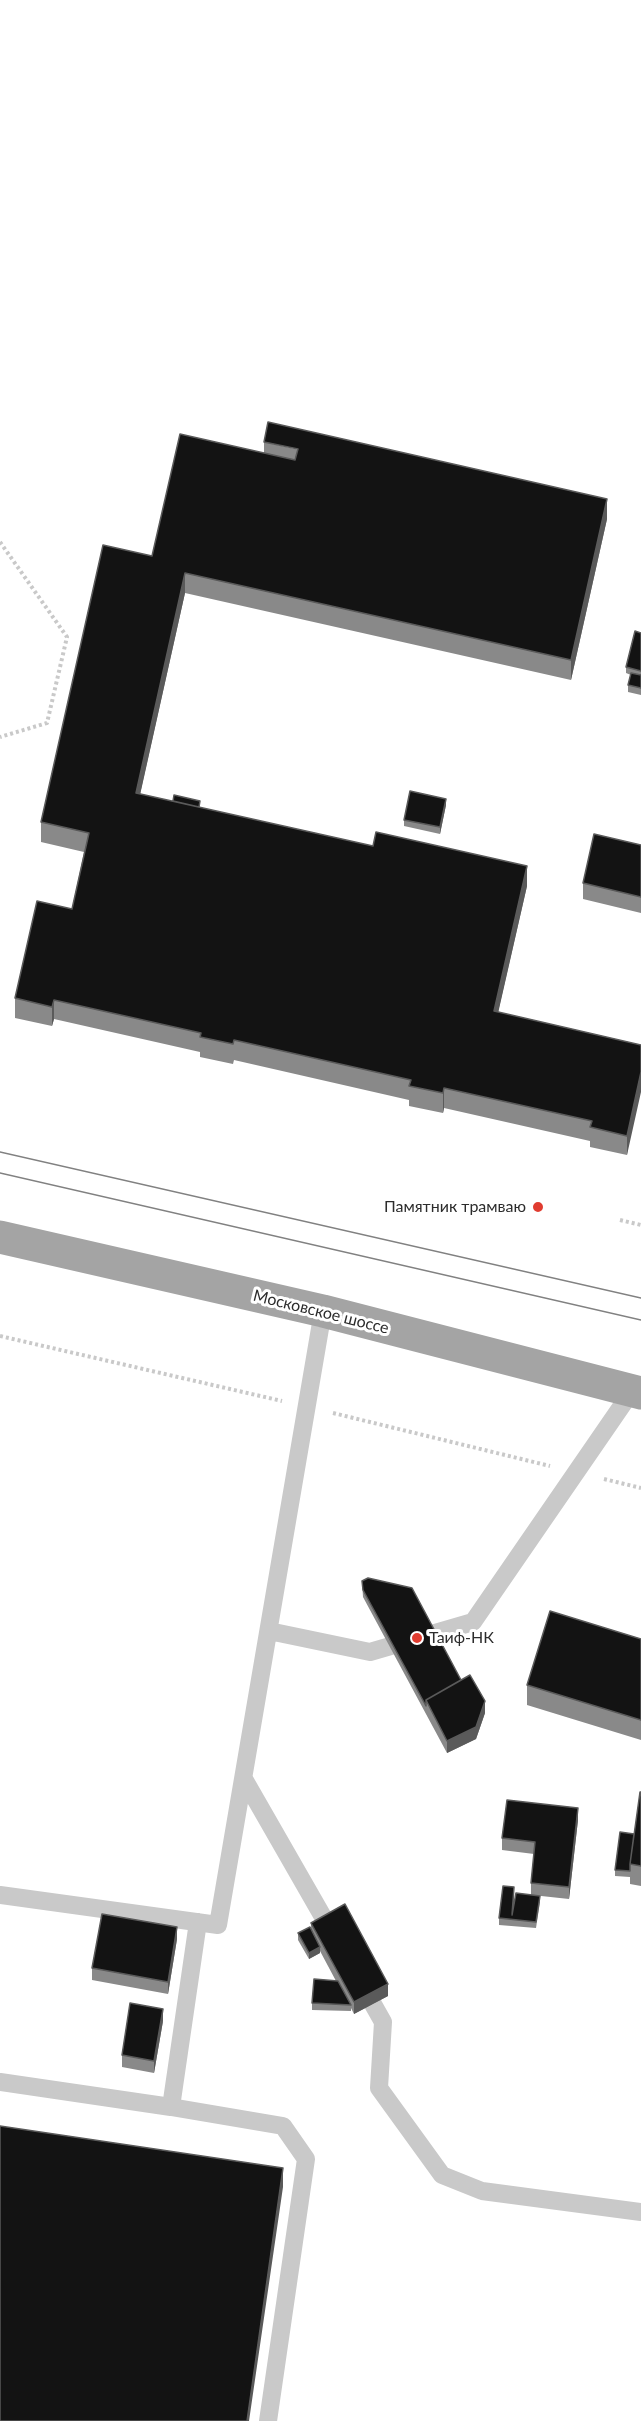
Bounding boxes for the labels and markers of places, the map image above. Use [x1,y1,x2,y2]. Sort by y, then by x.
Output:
place label: Памятник трамваю [384,1197,526,1217]
marker: Памятник трамваю [531,1200,545,1214]
place label: Таиф-НК [429,1628,494,1648]
marker: Таиф-НК [410,1631,424,1645]

